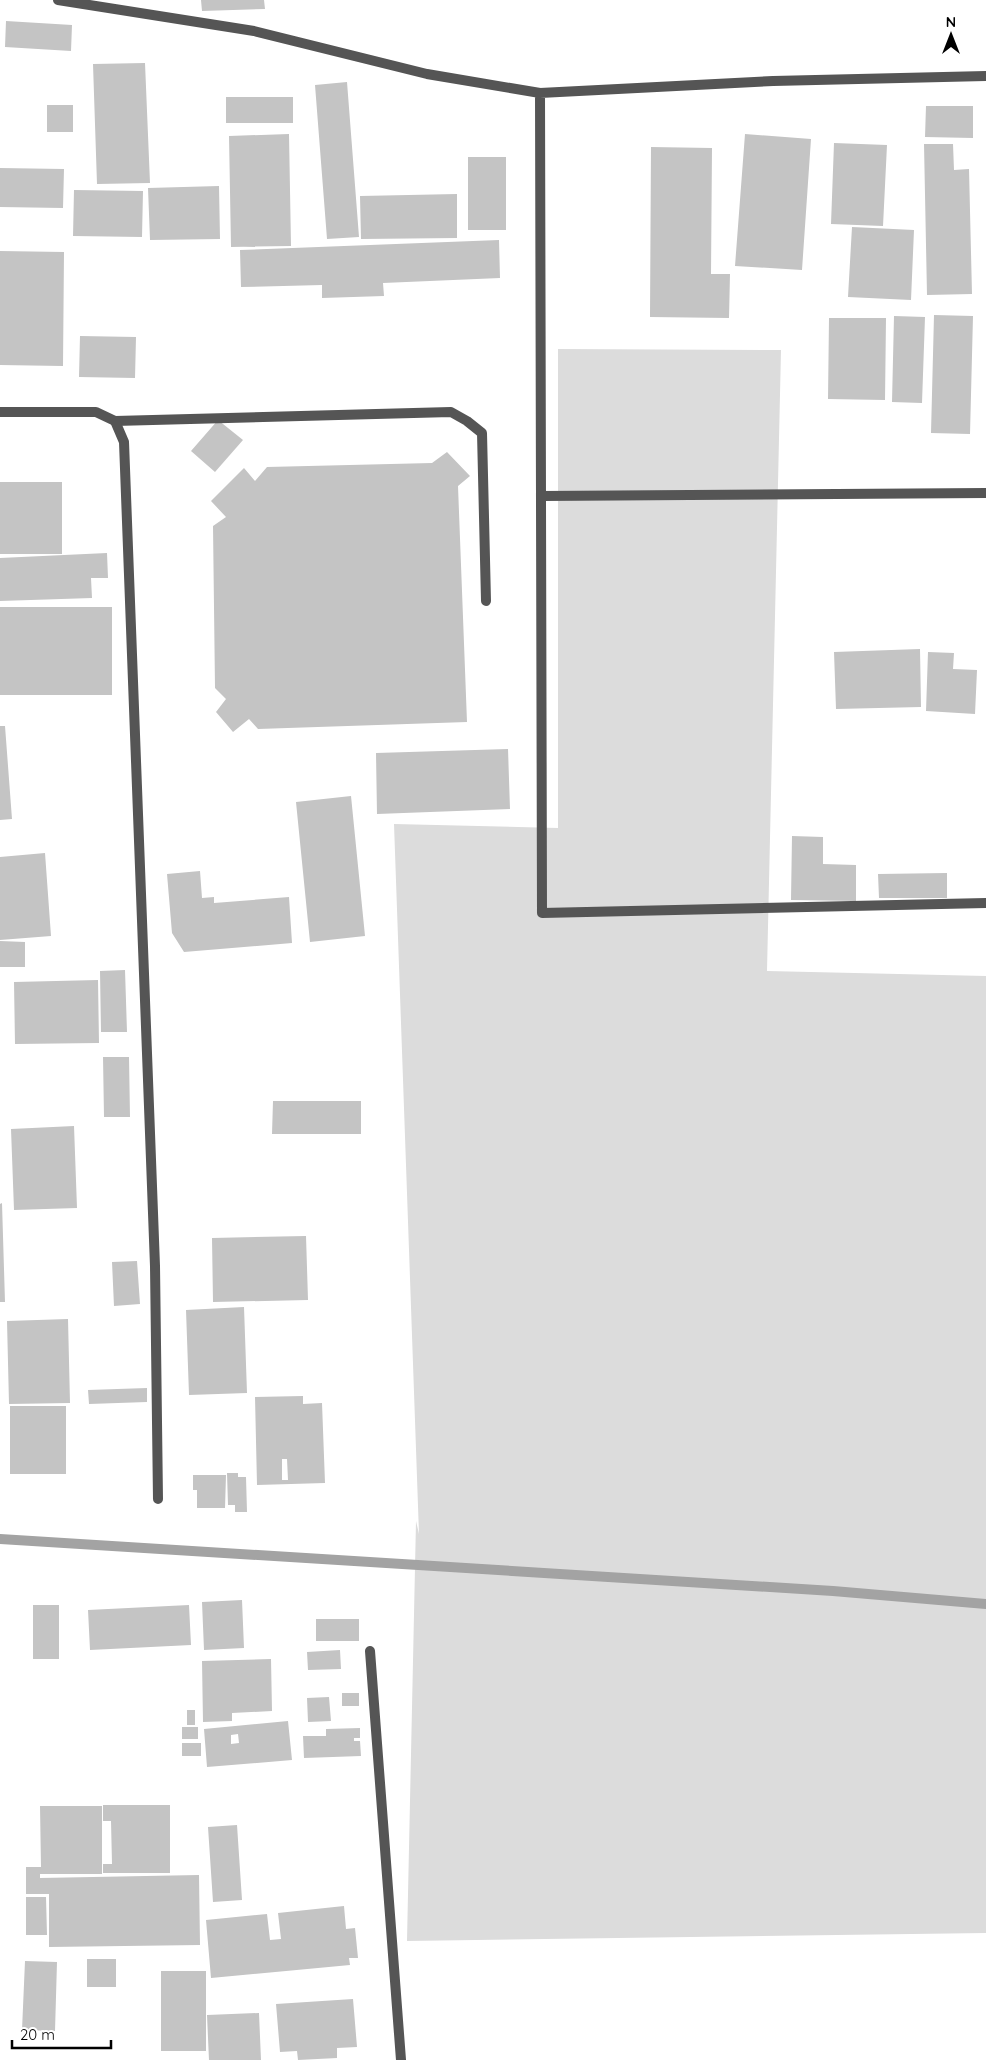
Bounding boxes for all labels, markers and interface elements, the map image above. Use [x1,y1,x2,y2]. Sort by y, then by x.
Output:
north arrow [926,10,976,60]
text: N [946,13,956,31]
scale bar [12,2018,111,2050]
text: 20 m [20,2025,55,2044]

